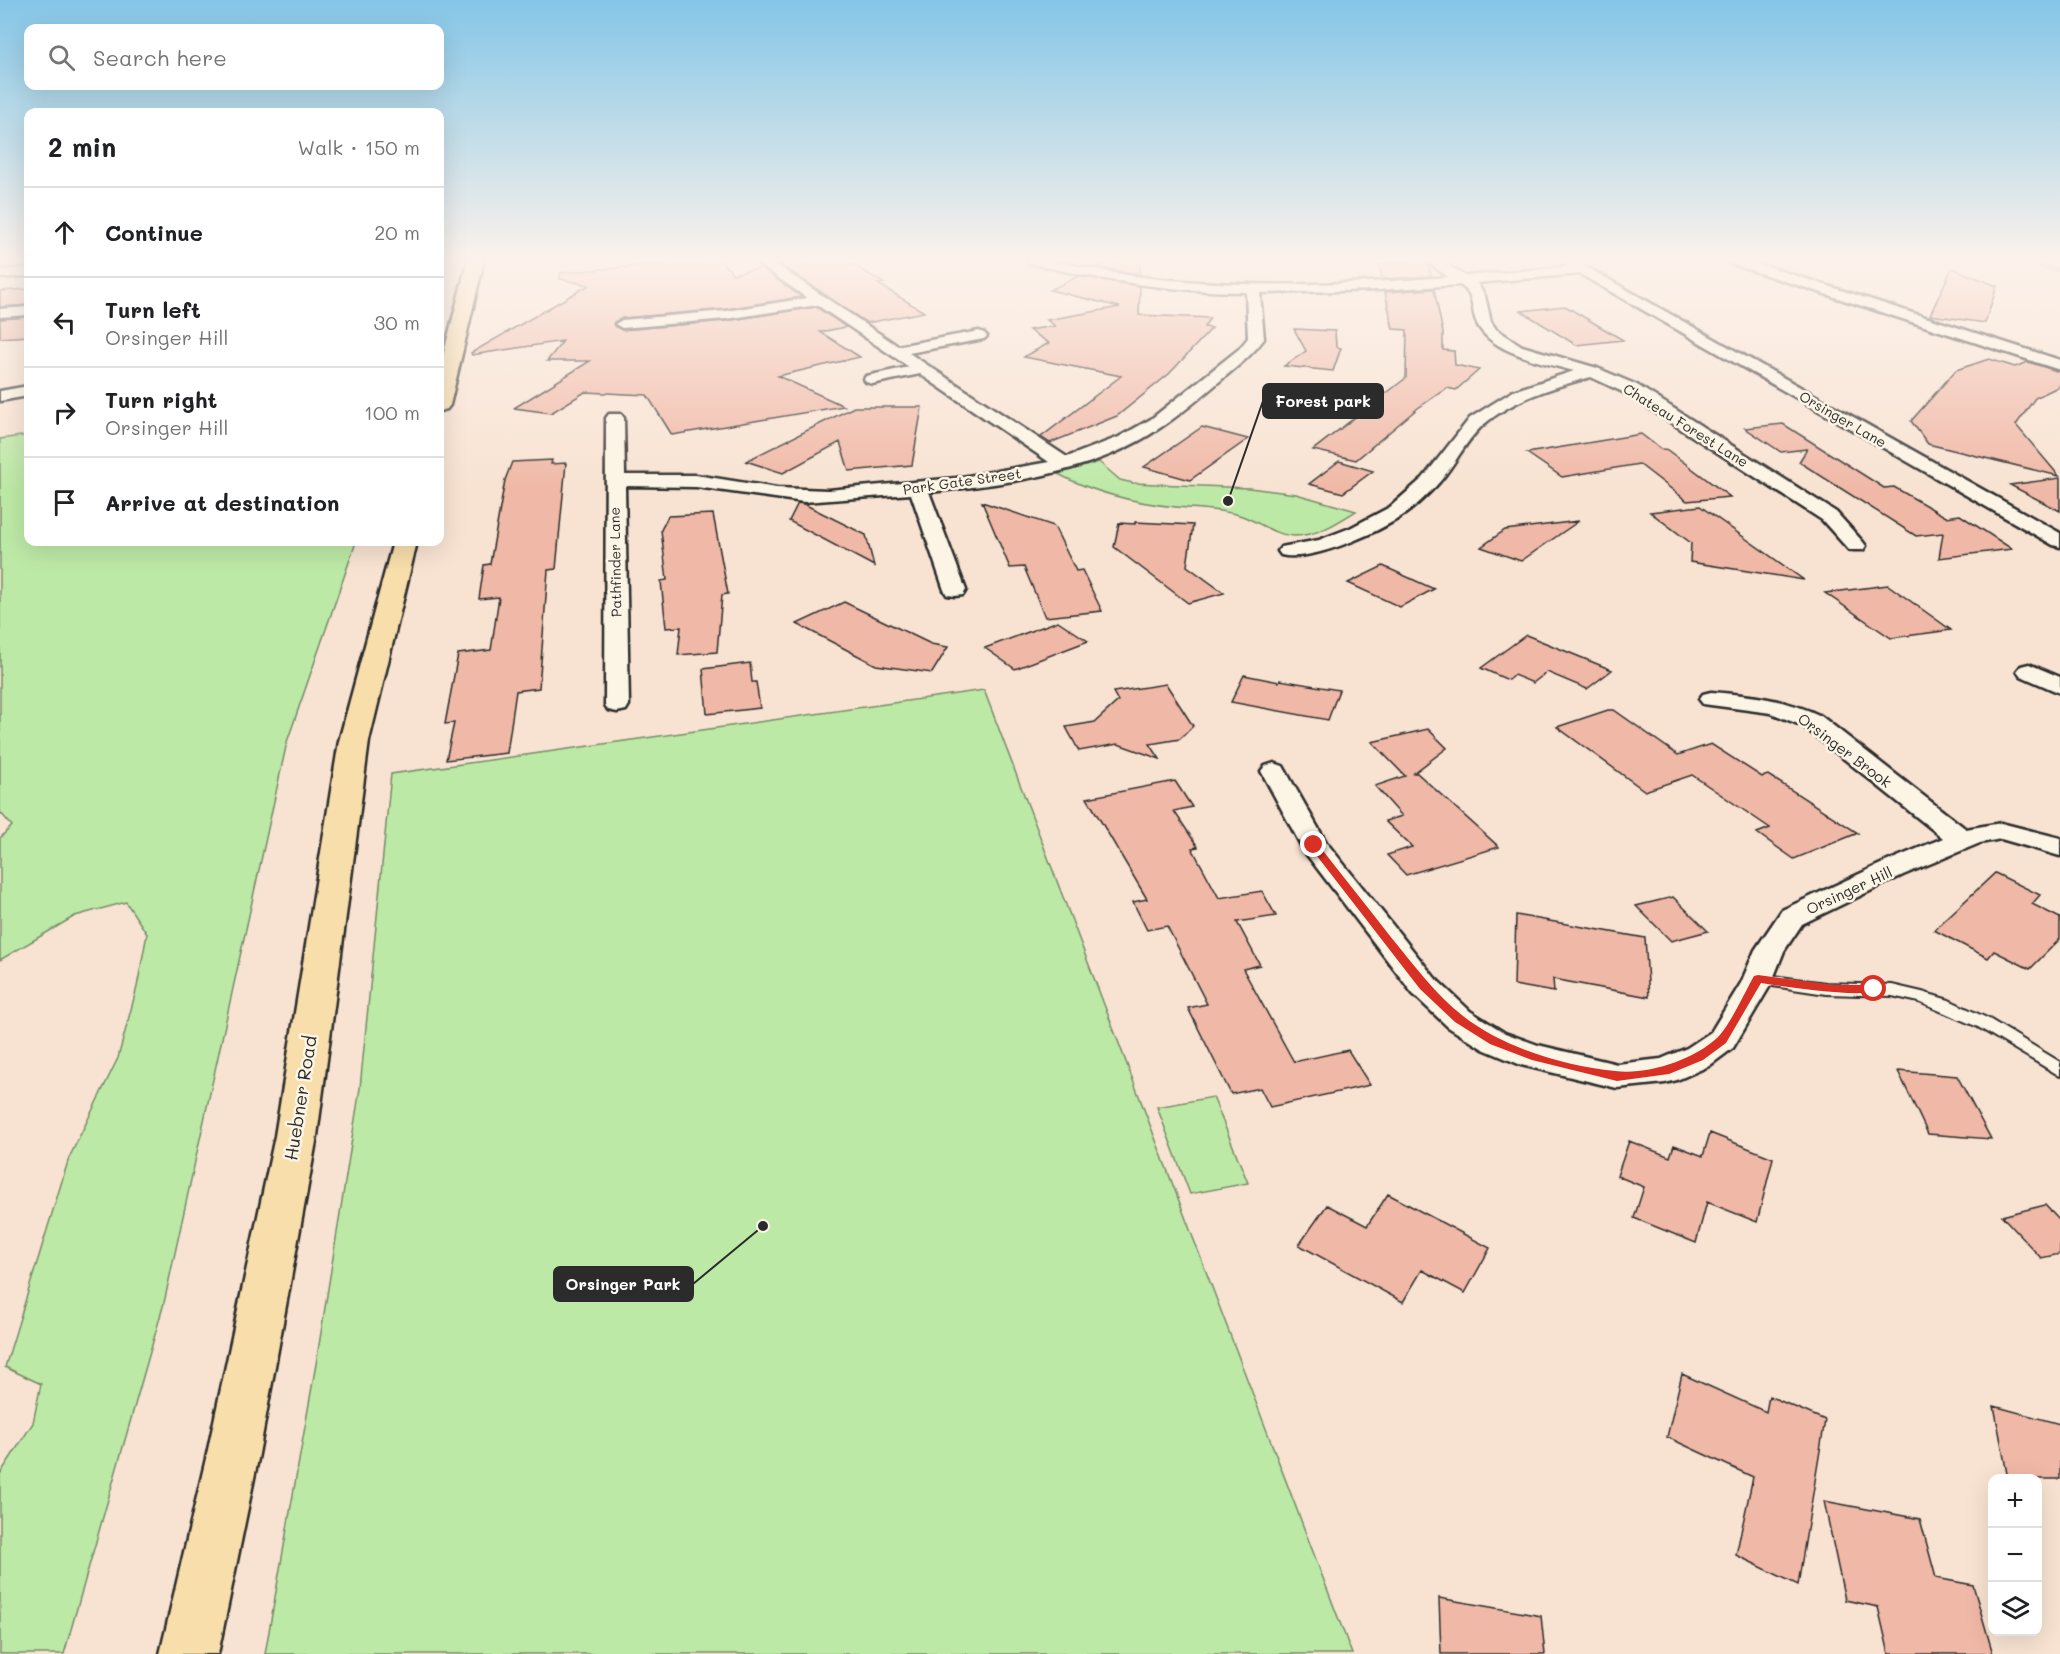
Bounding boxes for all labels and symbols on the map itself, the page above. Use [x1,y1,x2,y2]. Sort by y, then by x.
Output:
street label: Chateau Forest Lane [1620,379,1752,471]
callout: Forest park [1263,384,1383,418]
street label: Orsinger Lane [1796,386,1890,452]
text: Forest park [1275,390,1371,411]
street label: Park Gate Street [902,463,1022,499]
street label: Pathfinder Lane [605,507,625,617]
street label: Orsinger Brook [1794,708,1896,792]
route end [1300,831,1326,857]
street label: Orsinger Hill [1803,861,1895,919]
route start [1860,975,1886,1001]
street label: Huebner Road [278,1034,322,1162]
callout: Orsinger Park [554,1267,693,1301]
text: Orsinger Park [566,1273,680,1294]

